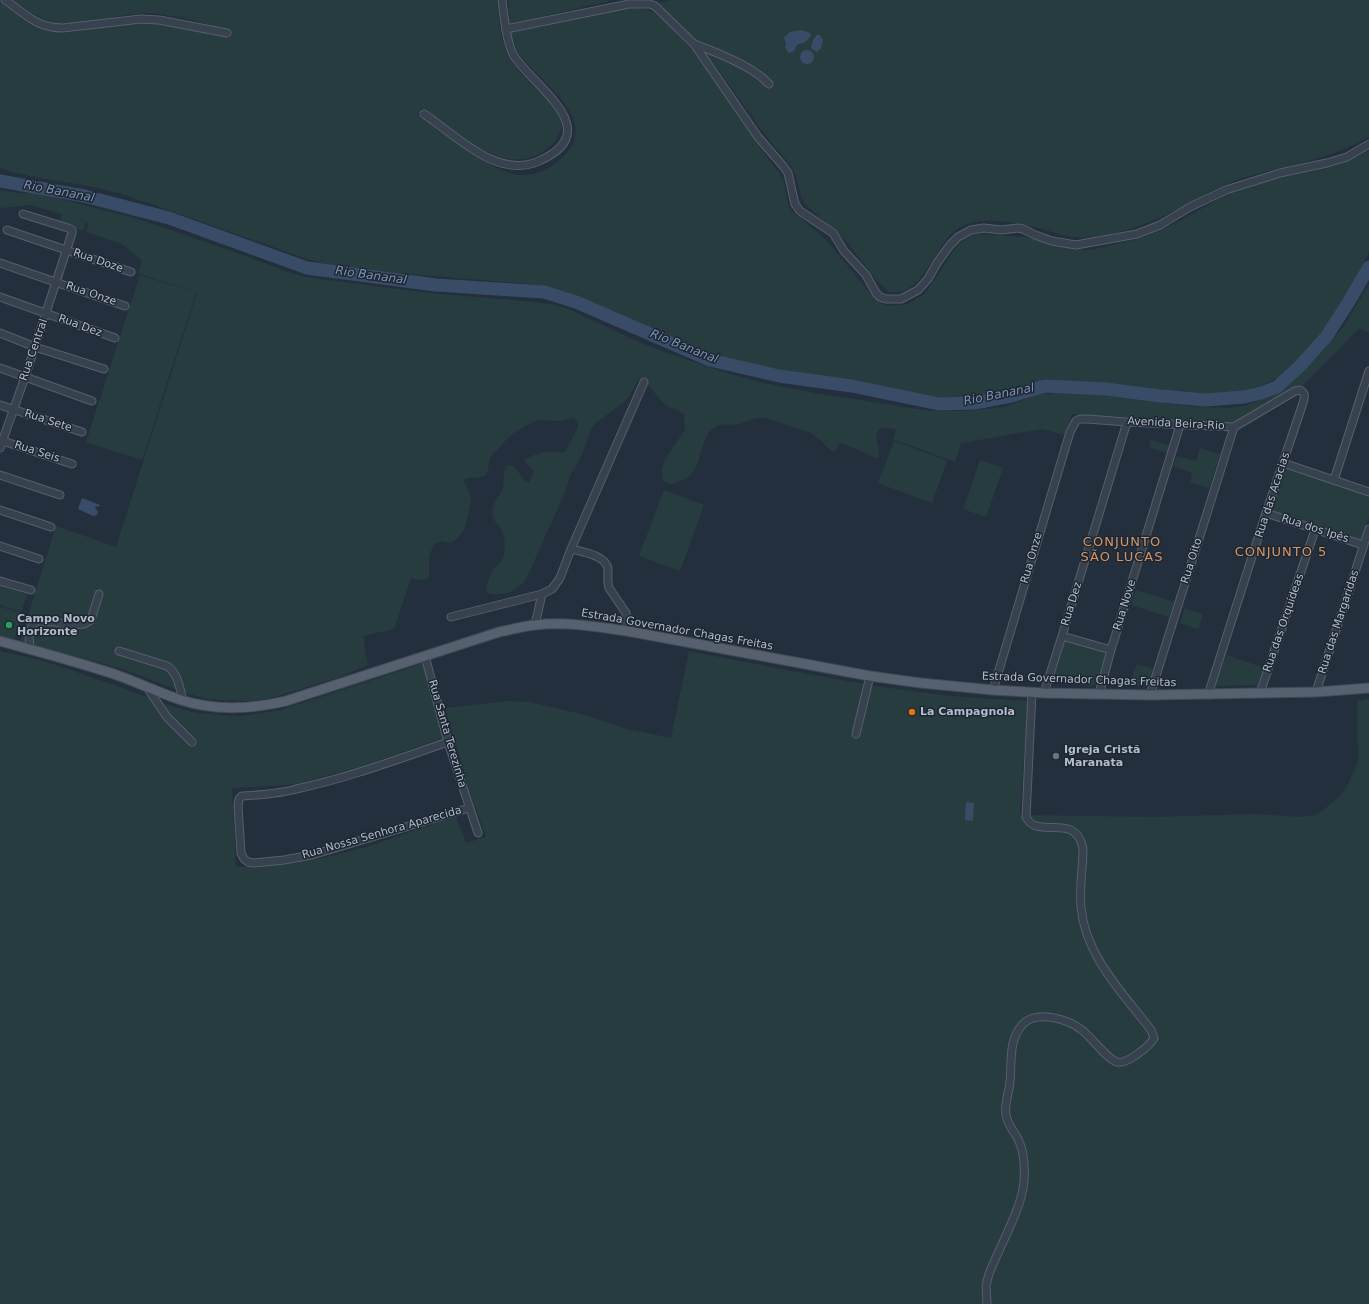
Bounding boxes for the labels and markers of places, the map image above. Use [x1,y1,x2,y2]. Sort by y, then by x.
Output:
place label: Campo Novo Horizonte [17,612,95,638]
marker: Campo Novo Horizonte [4,620,14,630]
place label: La Campagnola [920,705,1015,719]
marker: La Campagnola [907,707,917,717]
place label: Igreja Cristã Maranata [1064,743,1140,769]
marker: Igreja Cristã Maranata [1051,751,1061,761]

